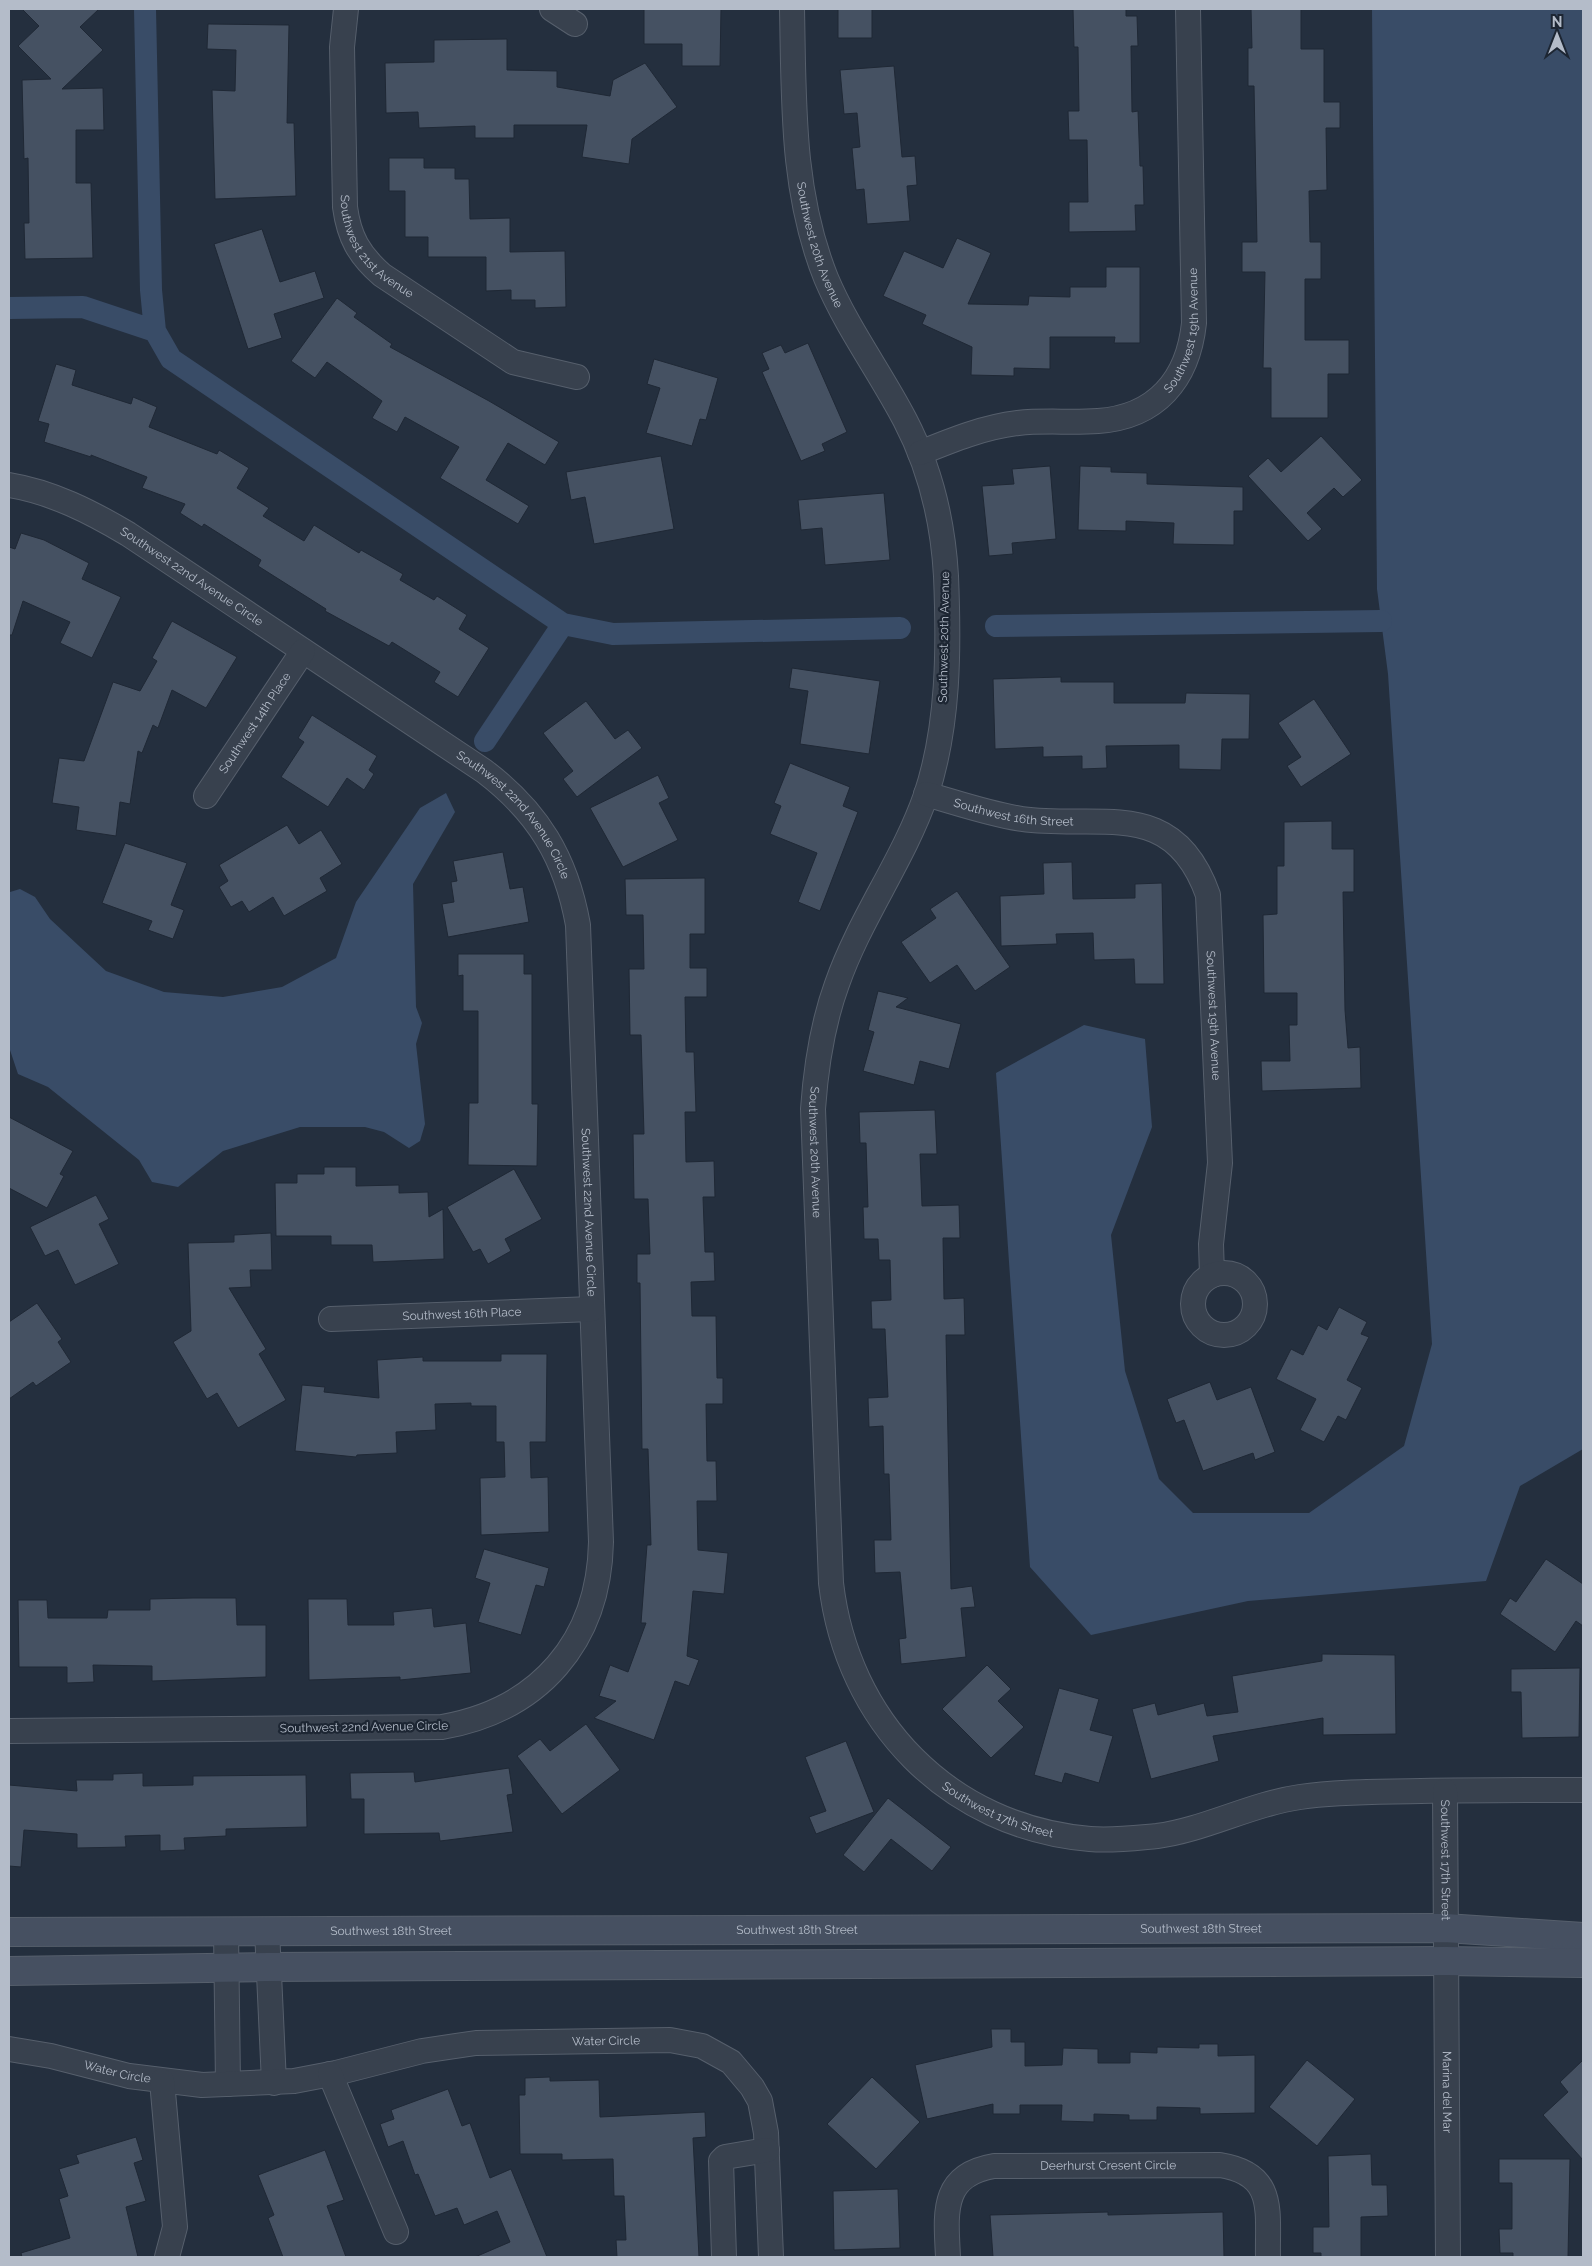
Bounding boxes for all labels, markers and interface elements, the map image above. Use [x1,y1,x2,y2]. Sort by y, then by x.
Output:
north arrow [1532,10,1582,60]
text: N [1552,14,1562,30]
street label: Southwest 20th Avenue [794,181,846,310]
street label: Southwest 21st Avenue [338,195,416,301]
street label: Southwest 19th Avenue [1161,268,1201,396]
street label: Southwest 22nd Avenue Circle [118,524,266,629]
street label: Southwest 20th Avenue [936,571,952,703]
street label: Southwest 14th Place [216,670,294,776]
street label: Southwest 22nd Avenue Circle [454,748,572,881]
street label: Southwest 16th Street [952,796,1074,829]
street label: Southwest 19th Avenue [1203,950,1223,1081]
street label: Southwest 20th Avenue [806,1086,824,1218]
street label: Southwest 22nd Avenue Circle [579,1128,599,1297]
street label: Southwest 16th Place [402,1305,522,1323]
street label: Southwest 22nd Avenue Circle [280,1719,448,1735]
street label: Southwest 17th Street [939,1779,1055,1840]
street label: Southwest 17th Street [1438,1800,1453,1920]
street label: Southwest 18th Street [1140,1922,1262,1936]
street label: Southwest 18th Street [736,1923,858,1937]
street label: Southwest 18th Street [330,1924,452,1938]
street label: Water Circle [572,2033,640,2049]
street label: Marina del Mar [1440,2051,1454,2134]
street label: Water Circle [83,2058,152,2086]
street label: Deerhurst Cresent Circle [1040,2158,1176,2173]

